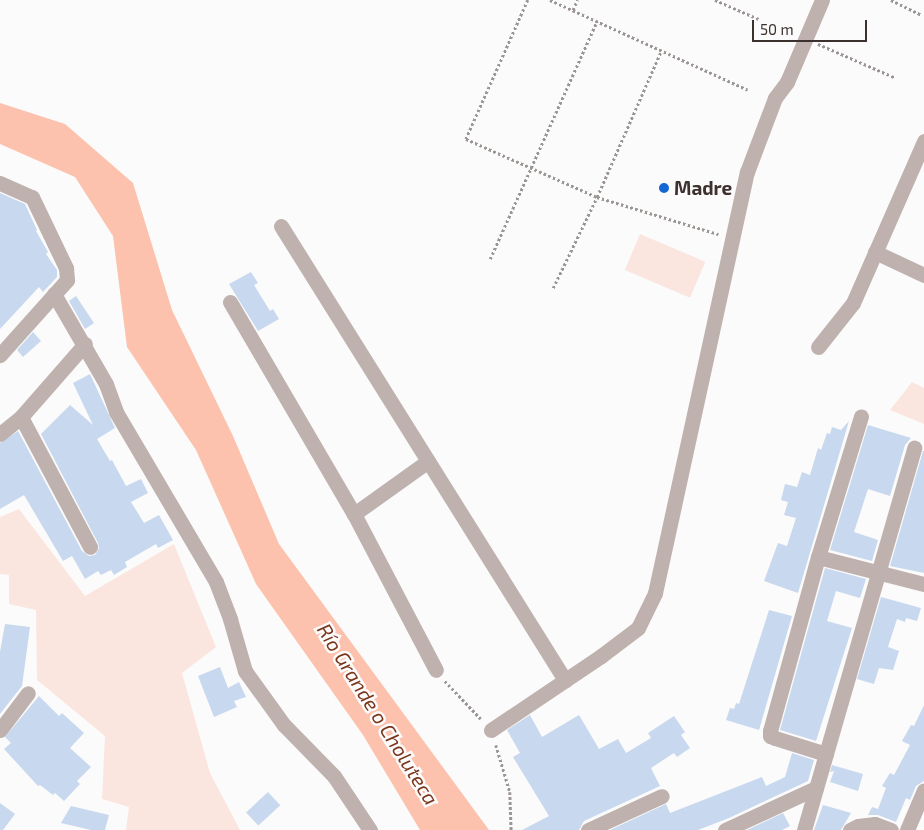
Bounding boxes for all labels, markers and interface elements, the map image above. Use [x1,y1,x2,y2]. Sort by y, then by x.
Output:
scale bar [754,10,869,42]
text: 50 m [760,20,794,38]
place label: Madre [674,177,732,199]
marker: Madre [658,182,670,194]
water label: Río Grande o Choluteca [312,619,444,809]

